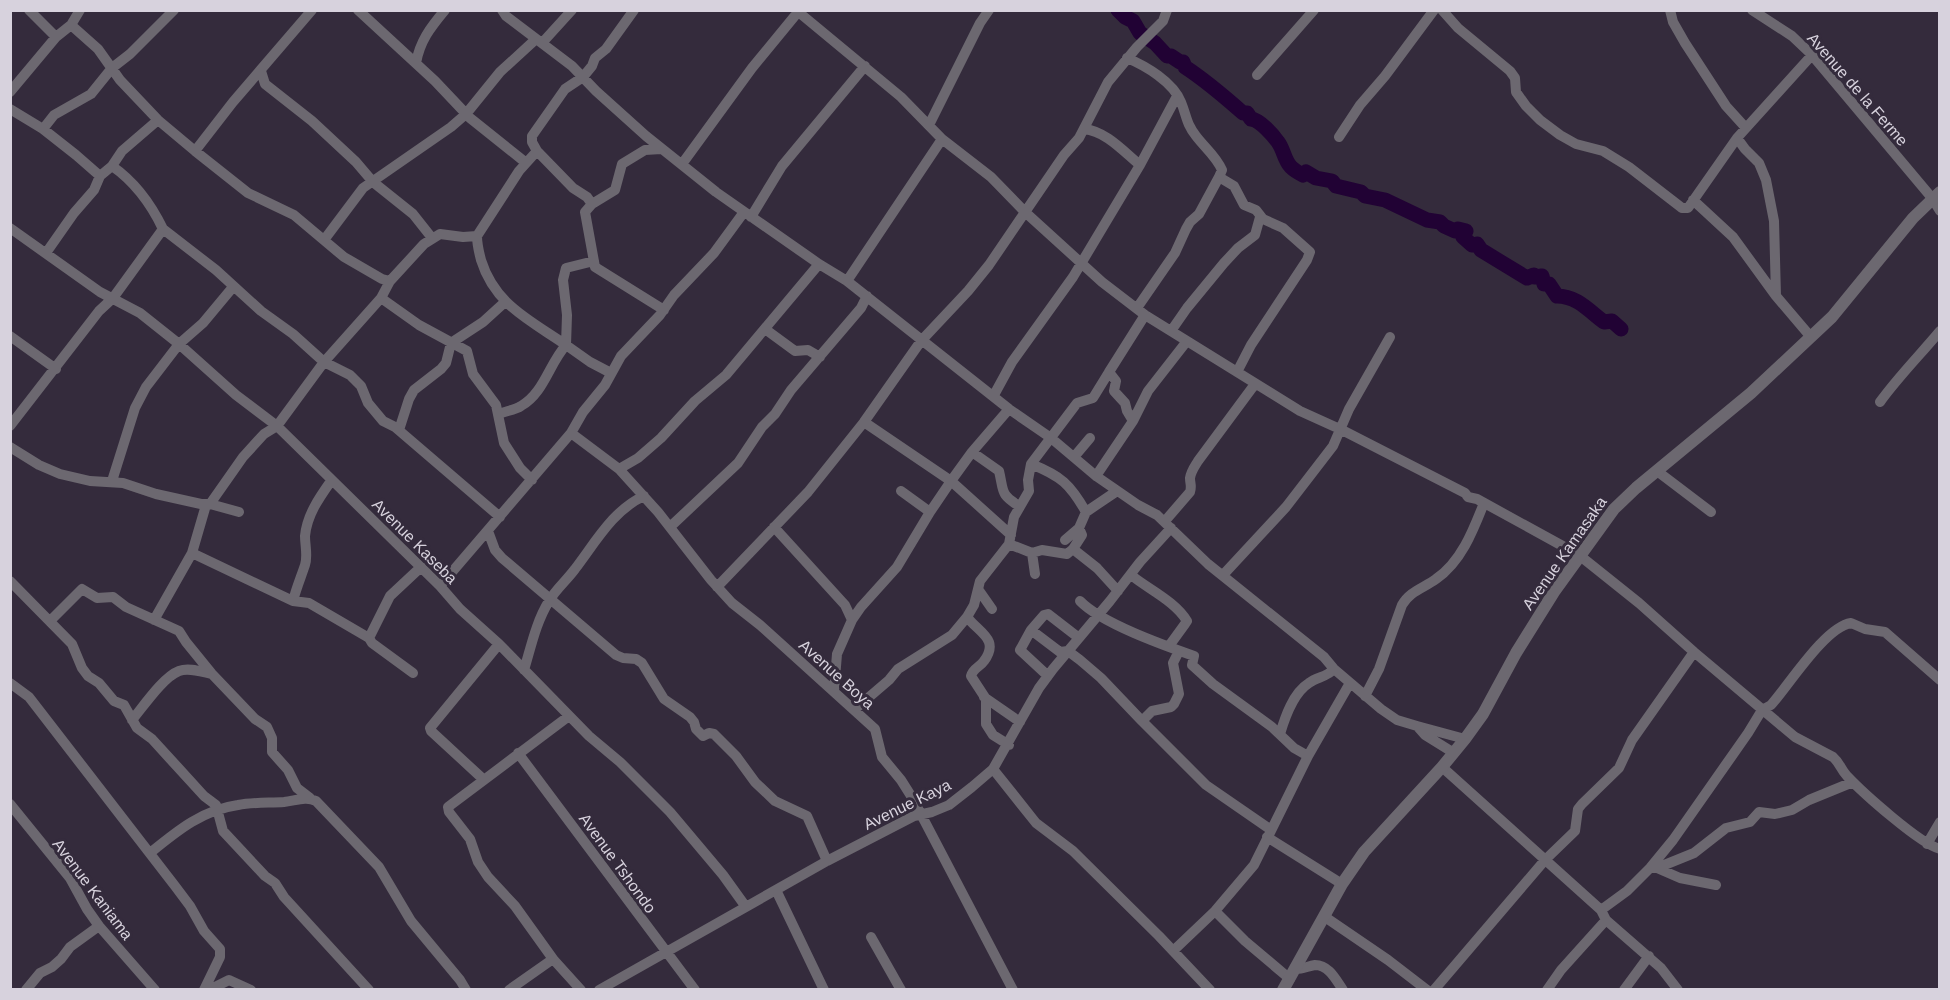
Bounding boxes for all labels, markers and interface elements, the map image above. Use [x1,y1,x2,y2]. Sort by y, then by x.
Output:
street label: Avenue de la Ferme [1804,29,1911,149]
street label: Avenue Kamasaka [1519,493,1610,613]
street label: Avenue Kaseba [369,496,461,587]
street label: Avenue Boya [796,636,878,713]
street label: Avenue Kaya [861,776,954,833]
street label: Avenue Tshondo [576,810,659,916]
street label: Avenue Kaniama [49,836,136,943]

